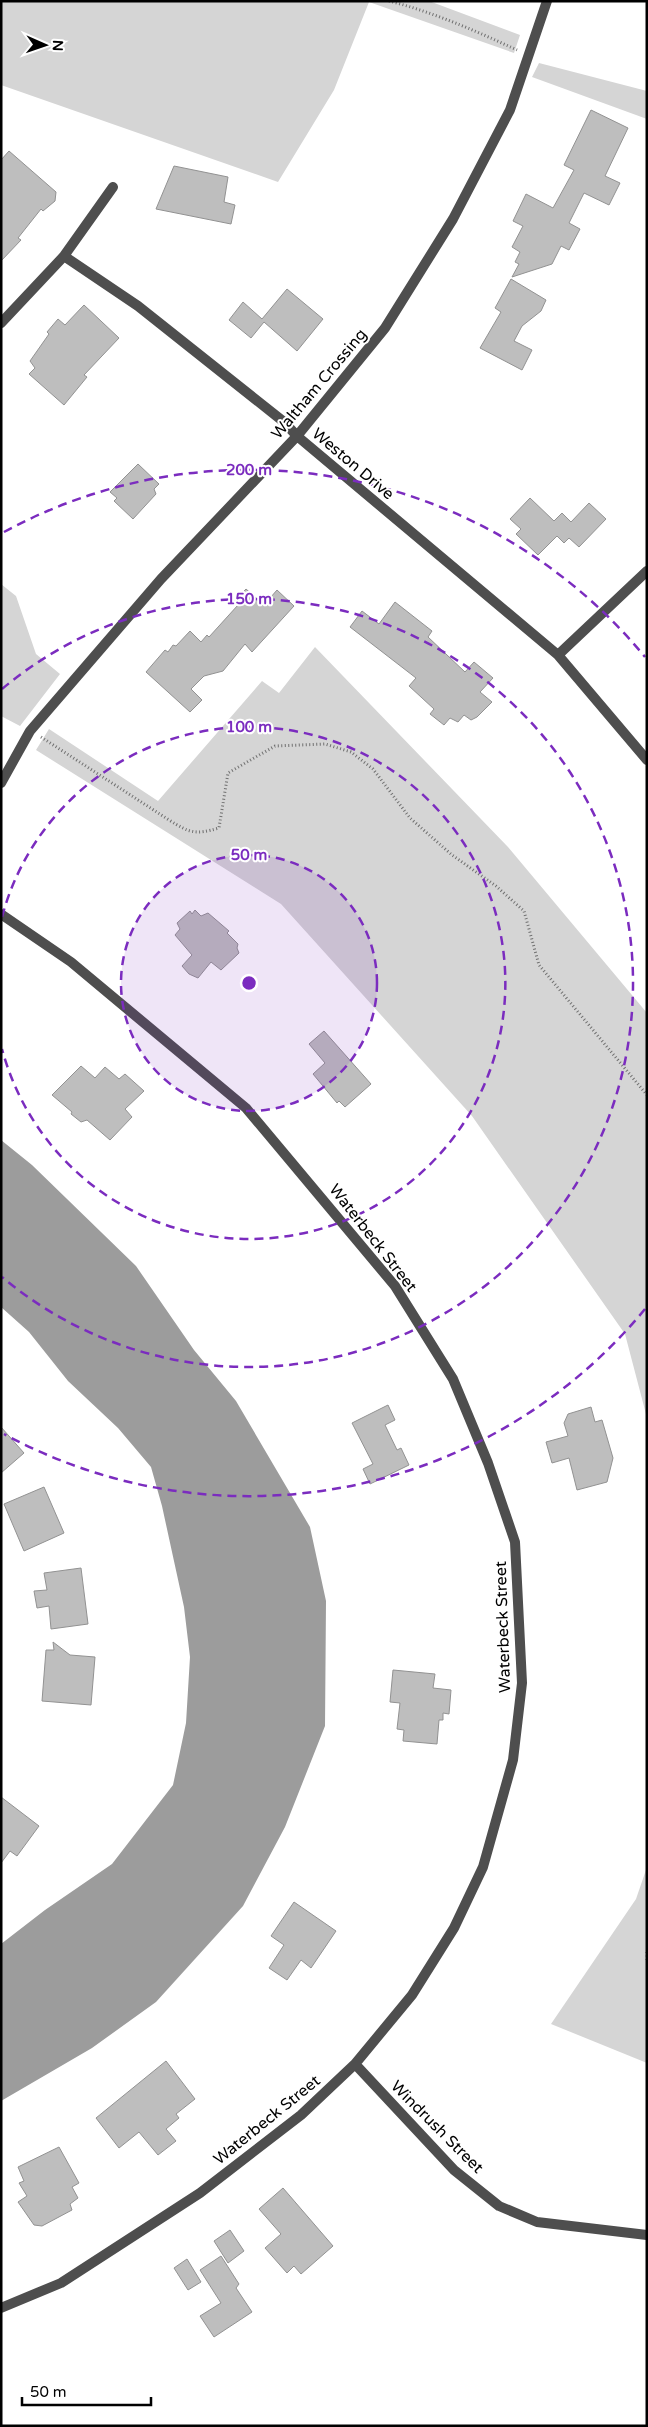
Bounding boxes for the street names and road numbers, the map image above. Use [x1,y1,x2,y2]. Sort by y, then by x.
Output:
street label: Waltham Crossing [267,325,371,443]
street label: Weston Drive [308,424,398,504]
street label: Waterbeck Street [325,1180,421,1296]
street label: Waterbeck Street [491,1561,515,1693]
street label: Waterbeck Street [209,2071,325,2169]
street label: Windrush Street [386,2076,488,2178]

